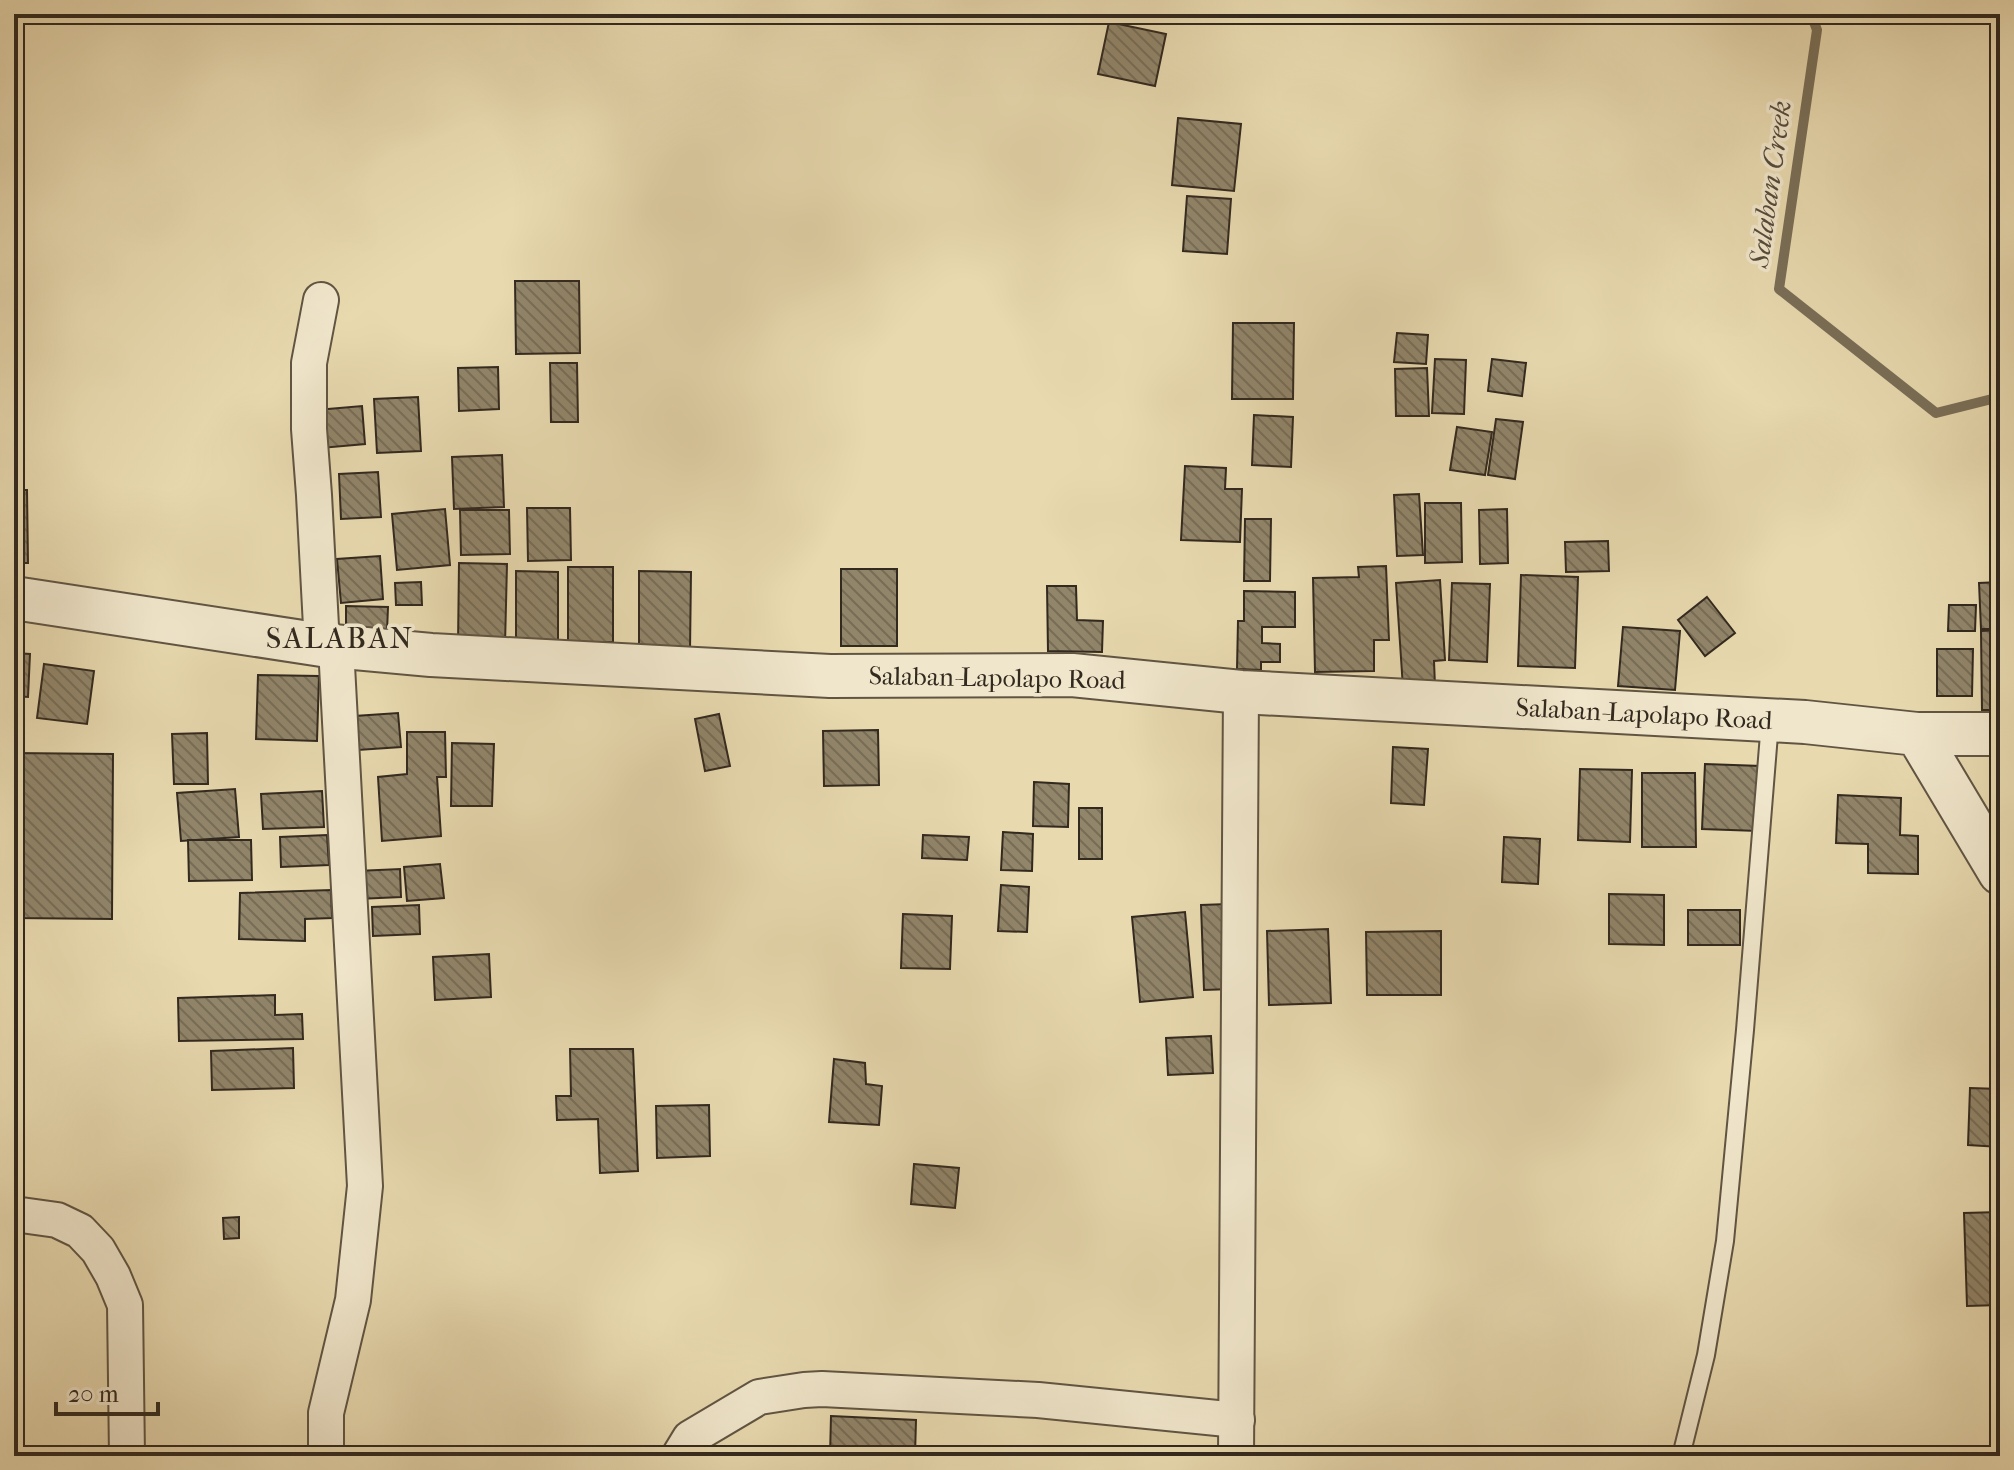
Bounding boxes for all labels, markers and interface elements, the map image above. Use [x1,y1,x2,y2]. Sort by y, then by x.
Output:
water label: Salaban Creek [1742,98,1798,271]
district label: SALABAN [266,621,414,656]
street label: Salaban-Lapolapo Road [868,660,1127,696]
street label: Salaban-Lapolapo Road [1515,692,1774,736]
scale bar [56,1366,158,1416]
text: 20 m [68,1380,119,1408]

